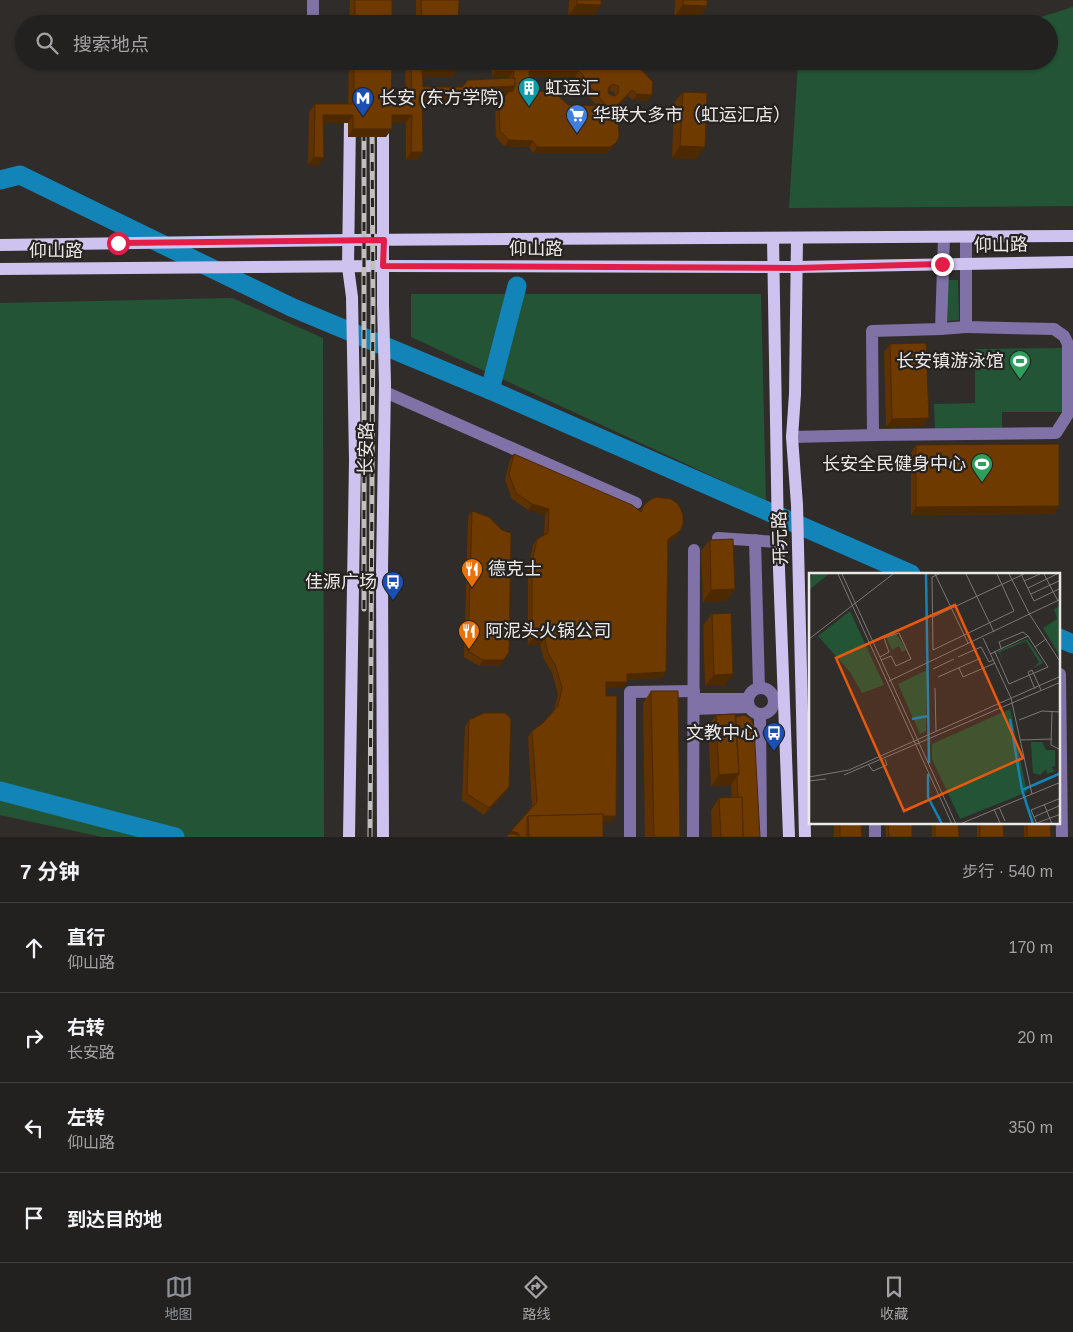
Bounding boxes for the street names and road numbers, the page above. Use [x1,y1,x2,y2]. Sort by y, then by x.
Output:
street label: 仰山路 [974,235,1028,255]
street label: 仰山路 [509,239,563,259]
street label: 仰山路 [29,241,83,261]
street label: 长安路 [356,422,376,476]
street label: 开元路 [769,511,791,565]

